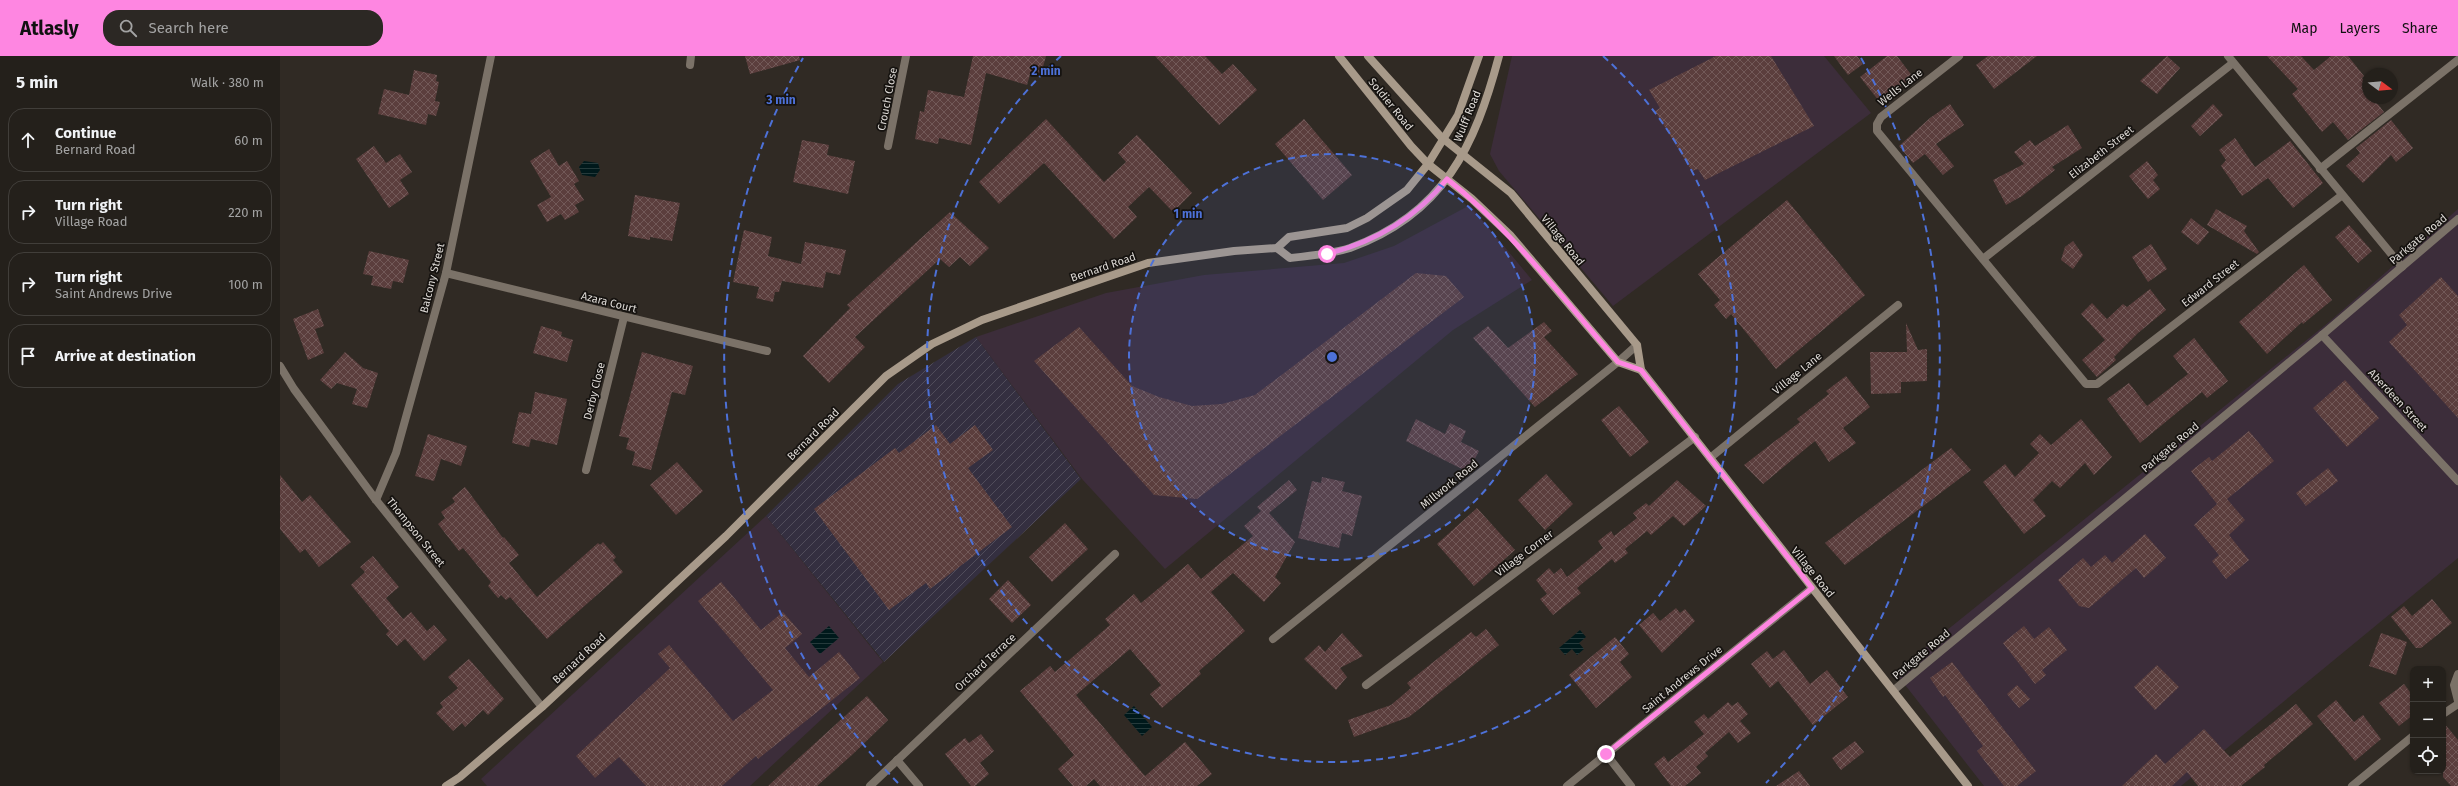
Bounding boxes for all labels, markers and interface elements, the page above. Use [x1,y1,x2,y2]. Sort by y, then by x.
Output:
search box [103,10,383,46]
text: Atlasly [20,17,79,40]
icon: search [117,17,139,39]
text: Search here [149,19,229,37]
text: Map [2291,20,2317,37]
text: Layers [2339,20,2380,37]
text: Share [2402,20,2438,37]
text: 2 min [1031,64,1061,78]
street label: Crouch Close [875,66,900,132]
street label: Wells Lane [1875,66,1925,109]
north arrow [2362,68,2398,104]
text: 5 min [16,72,58,93]
text: Walk · 380 m [191,75,264,90]
street label: Soldier Road [1365,75,1416,133]
street label: Wulff Road [1451,89,1484,144]
text: 3 min [765,93,796,107]
street label: Elizabeth Street [2066,123,2136,182]
text: Continue [55,124,116,142]
icon: ahead [17,129,39,151]
text: 60 m [234,133,263,148]
text: Bernard Road [55,142,136,157]
text: Turn right [55,196,122,214]
icon: right [17,201,39,223]
text: 220 m [228,205,263,220]
text: 1 min [1174,207,1202,221]
street label: Village Road [1538,212,1587,268]
street label: Parkgate Road [2387,212,2450,267]
text: Village Road [55,214,127,229]
street label: Balcony Street [418,242,447,314]
route start [1318,245,1336,263]
street label: Bernard Road [1069,250,1137,285]
street label: Edward Street [2179,257,2242,310]
text: Turn right [55,268,122,286]
icon: right [17,273,39,295]
text: 100 m [228,277,263,292]
text: Saint Andrews Drive [55,286,172,301]
street label: Azara Court [580,289,638,316]
icon: arrive [17,345,39,367]
text: Arrive at destination [55,347,196,365]
centre of rings [1325,350,1339,364]
street label: Village Lane [1770,350,1825,397]
street label: Derby Close [581,361,608,421]
street label: Aberdeen Street [2365,366,2430,434]
street label: Bernard Road [785,406,842,463]
street label: Parkgate Road [2139,420,2202,475]
street label: Millwork Road [1418,457,1481,512]
street label: Thompson Street [384,495,448,570]
street label: Village Corner [1493,527,1556,579]
street label: Village Road [1788,544,1837,600]
street label: Parkgate Road [1890,627,1953,682]
street label: Bernard Road [550,630,609,686]
street label: Orchard Terrace [952,631,1019,694]
street label: Saint Andrews Drive [1640,643,1725,716]
map controls [2410,666,2446,774]
button: + [2410,666,2446,702]
button: − [2410,702,2446,738]
button: locate [2410,738,2446,774]
route end [1597,745,1615,763]

